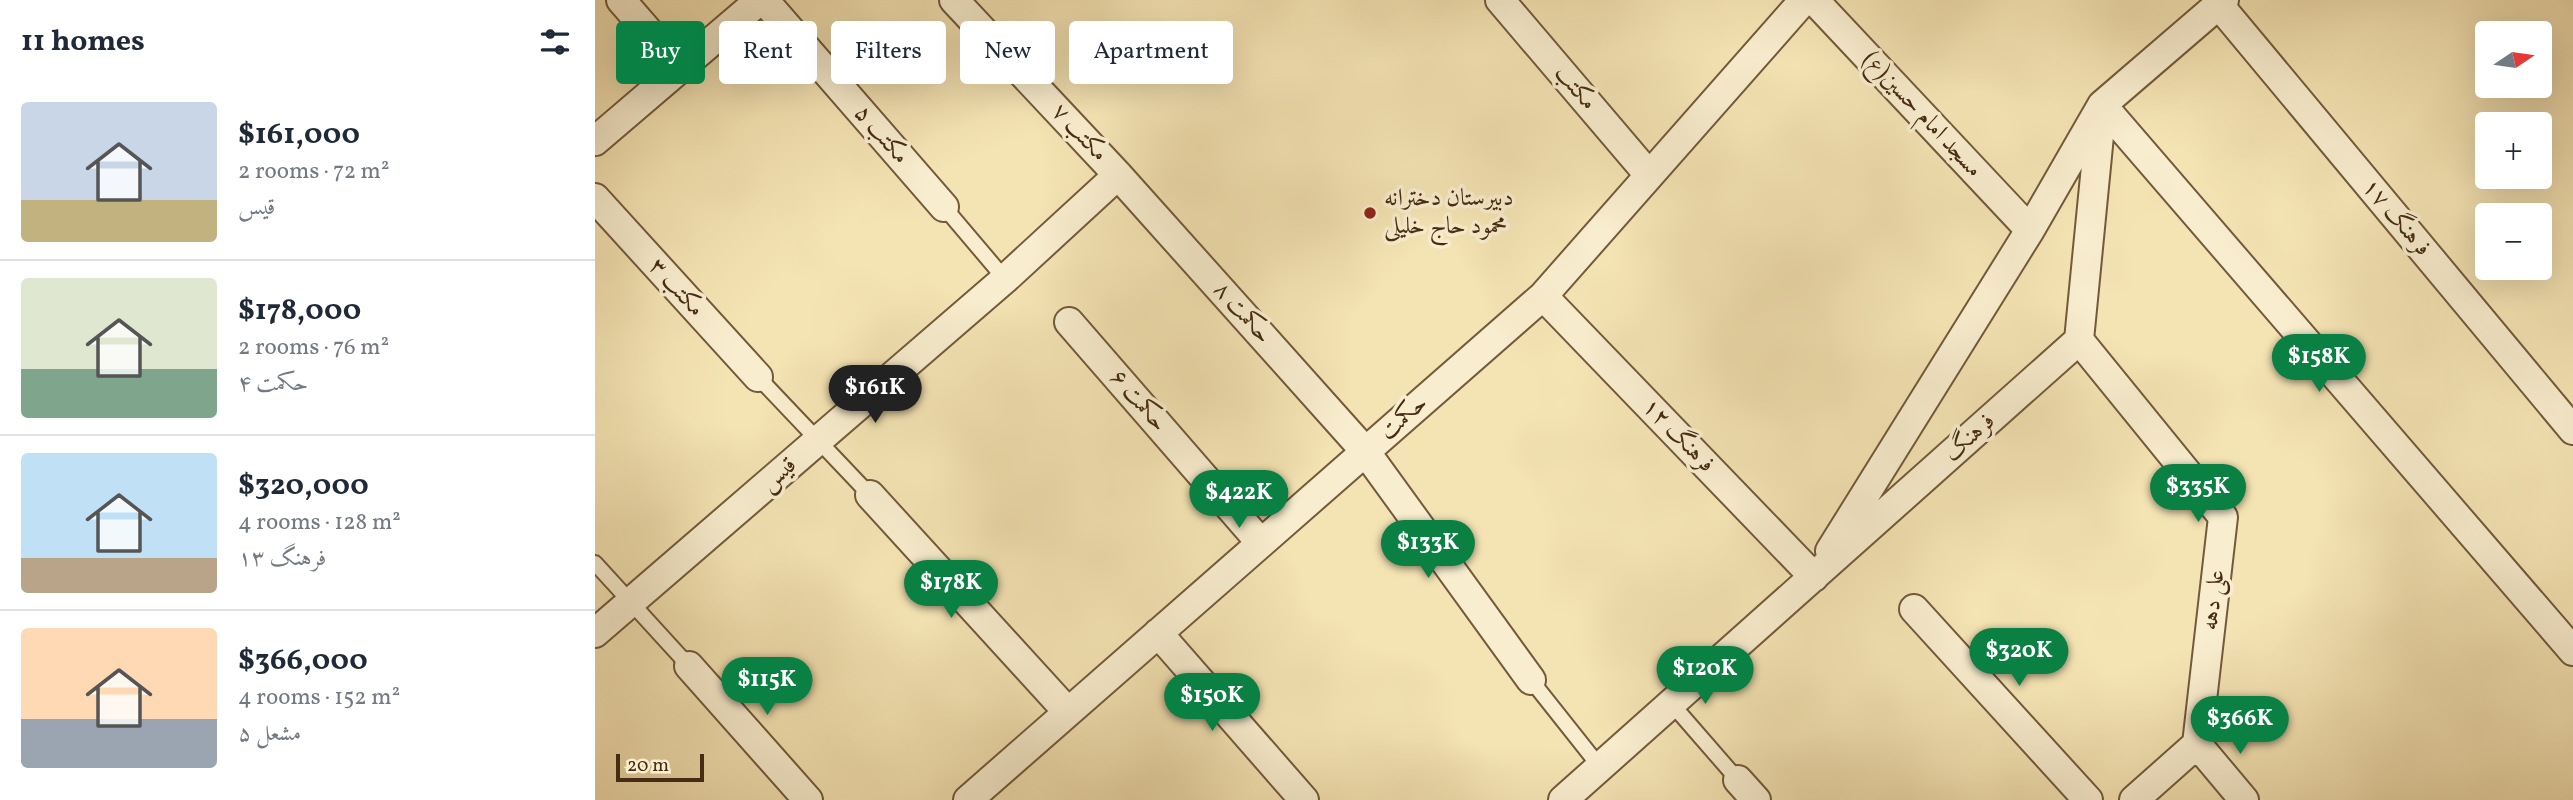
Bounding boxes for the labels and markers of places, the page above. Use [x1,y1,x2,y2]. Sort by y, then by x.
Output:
place label: دبيرستان دخترانه محمود حاج خلیلی [1384,182,1513,246]
marker: دبيرستان دخترانه محمود حاج خلیلی [1362,205,1378,221]
pin: $158K [2270,334,2368,394]
pin: $161K [826,366,924,425]
pin: $335K [2149,464,2247,524]
pin: $422K [1190,470,1288,530]
pin: $133K [1379,520,1477,580]
pin: $178K [902,560,1000,620]
pin: $320K [1970,628,2068,688]
pin: $120K [1656,646,1754,706]
pin: $115K [718,658,816,717]
pin: $150K [1163,674,1261,733]
pin: $366K [2191,696,2289,756]

